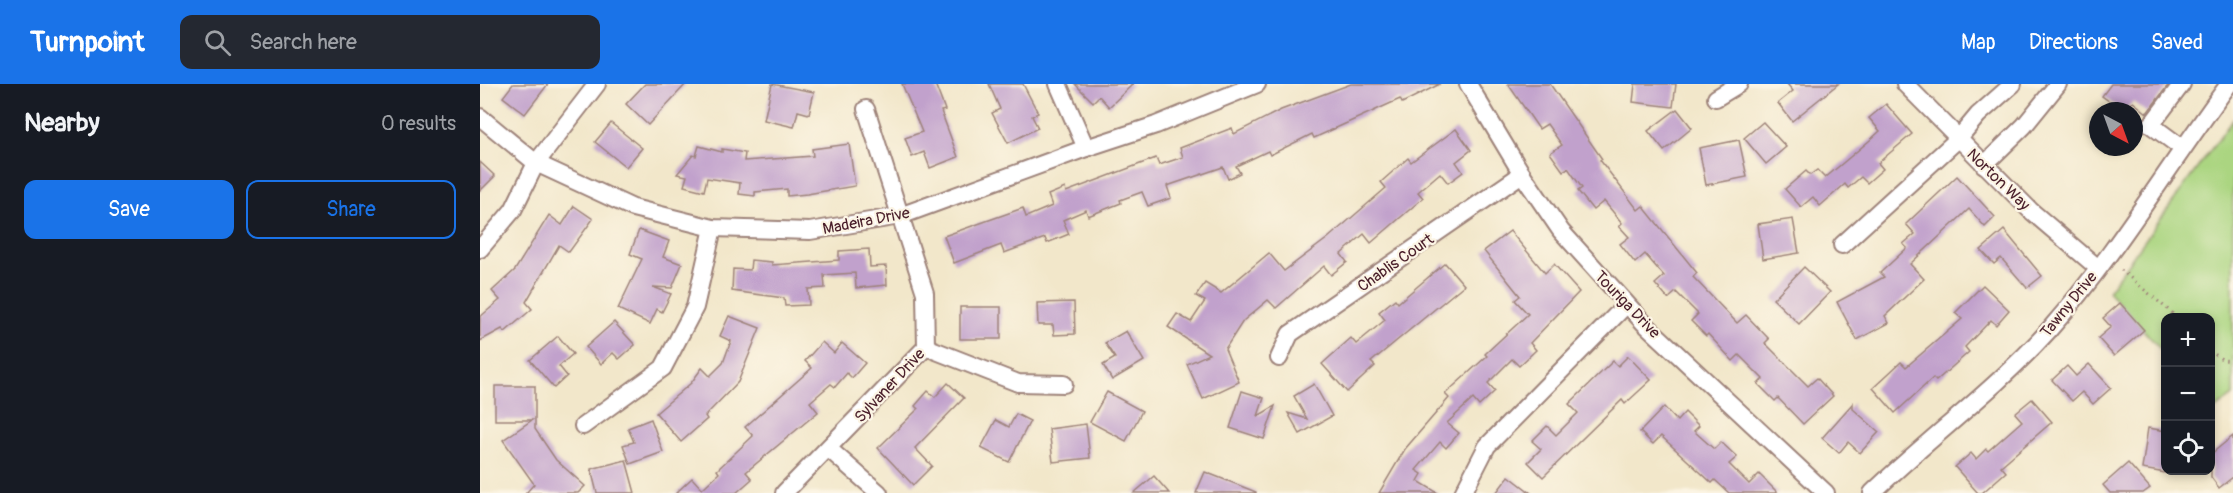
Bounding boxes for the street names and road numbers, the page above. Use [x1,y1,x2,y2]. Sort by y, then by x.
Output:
street label: Norton Way [1962,145,2034,215]
street label: Madeira Drive [821,203,912,239]
street label: Chablis Court [1354,229,1438,296]
street label: Touriga Drive [1590,267,1665,343]
street label: Tawny Drive [2036,267,2102,342]
street label: Sylvaner Drive [850,344,929,427]

